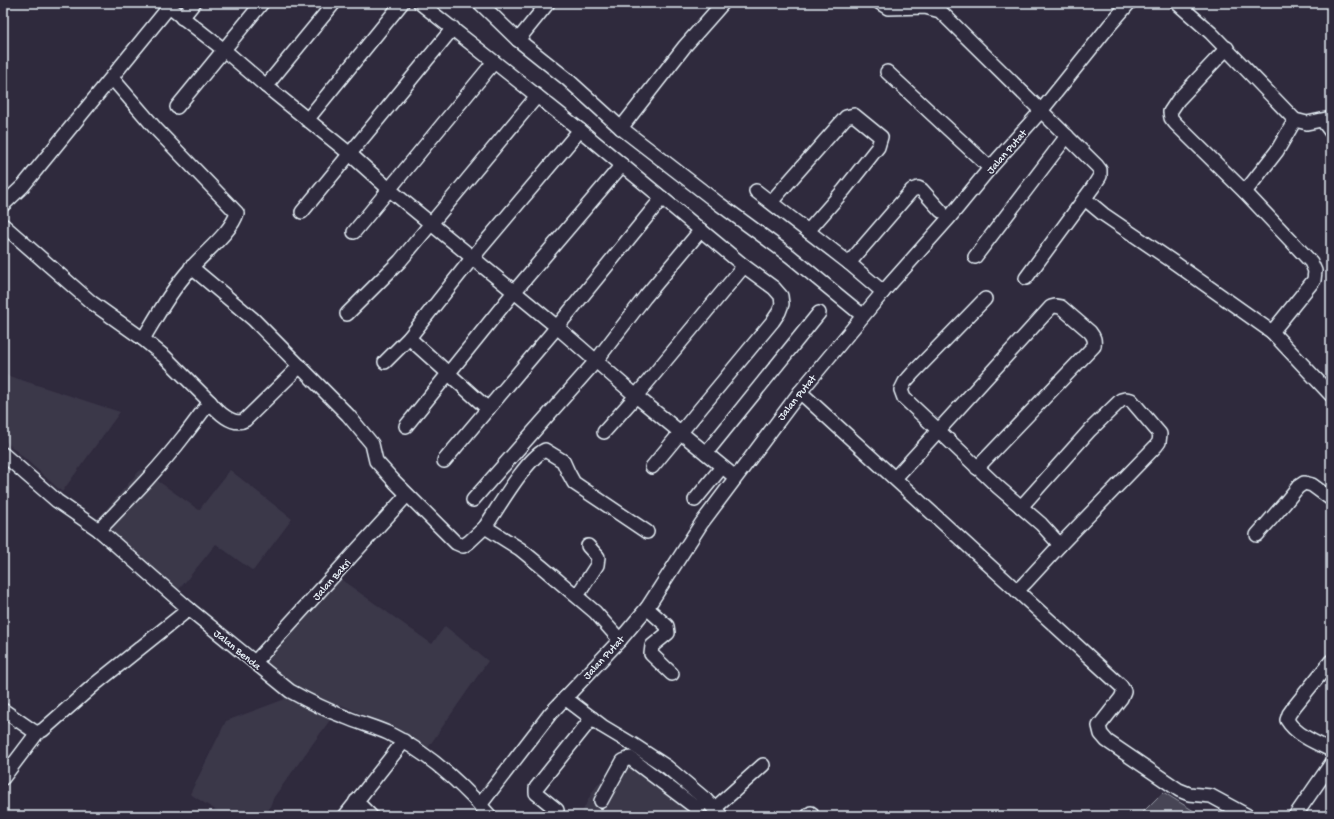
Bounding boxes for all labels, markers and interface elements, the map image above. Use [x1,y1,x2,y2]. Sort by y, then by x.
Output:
street label: Jalan Putat [985,127,1031,177]
street label: Jalan Putat [776,372,820,423]
street label: Jalan Bakri [311,557,354,603]
street label: Jalan Benda [211,628,264,674]
street label: Jalan Putat [581,633,628,682]

